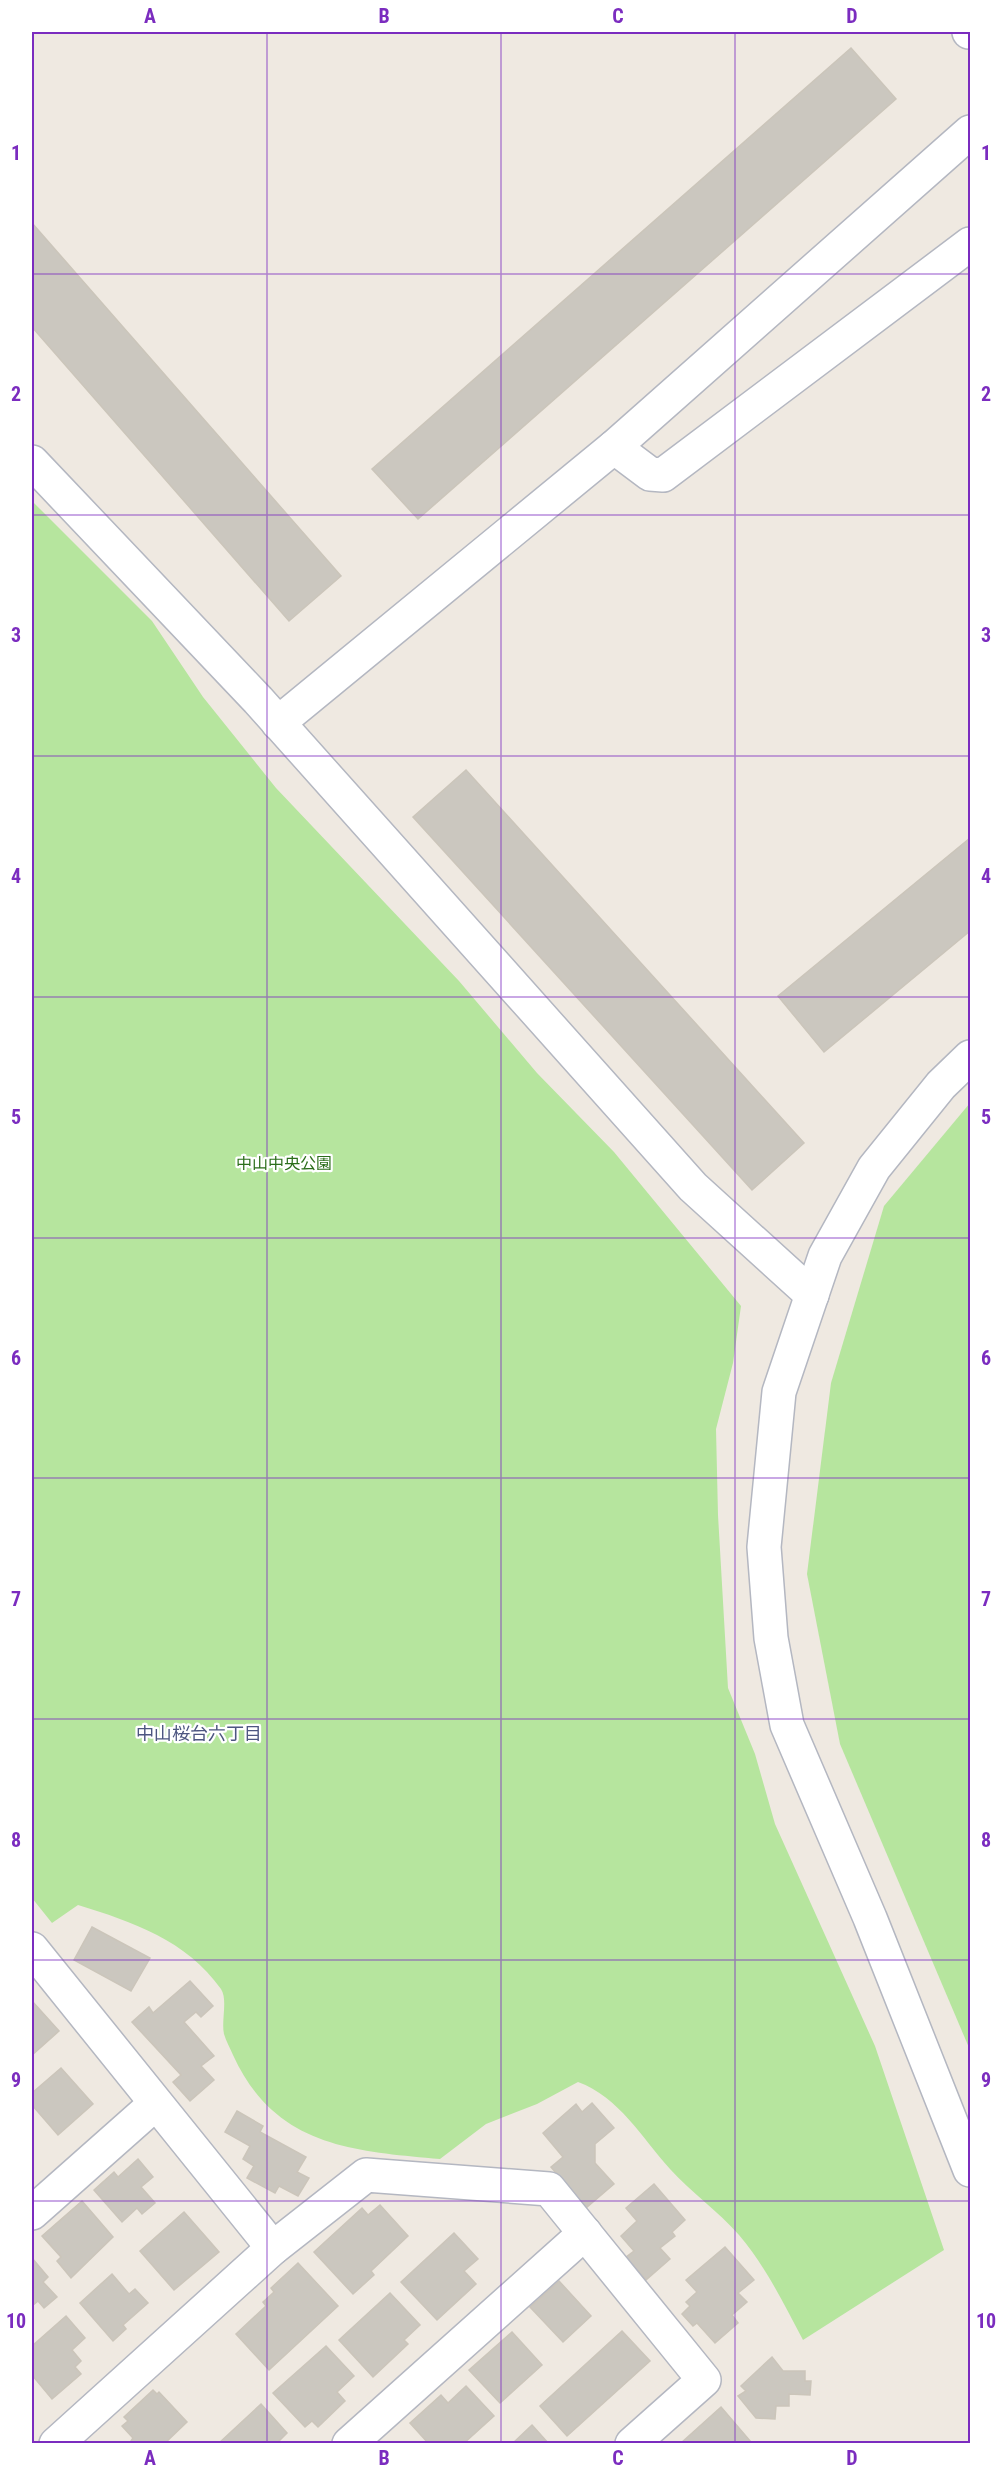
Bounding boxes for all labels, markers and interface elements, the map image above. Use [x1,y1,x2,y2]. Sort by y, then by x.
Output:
text: A [144,4,156,28]
text: B [378,4,390,28]
text: C [612,4,624,28]
text: D [846,4,858,28]
text: 1 [11,141,21,165]
text: 1 [981,141,991,165]
text: 2 [11,382,21,406]
text: 2 [981,382,991,406]
text: 3 [11,623,21,647]
text: 3 [981,623,991,647]
text: 4 [11,864,21,888]
text: 4 [981,864,991,888]
text: 5 [11,1105,21,1129]
text: 5 [981,1105,991,1129]
park label: 中山中央公園 [236,1154,332,1173]
text: 6 [11,1346,21,1370]
text: 6 [981,1346,991,1370]
text: 7 [11,1587,21,1611]
text: 7 [981,1587,991,1611]
district label: 中山桜台六丁目 [136,1723,262,1744]
text: 8 [11,1828,21,1852]
text: 8 [981,1828,991,1852]
text: 9 [11,2068,21,2092]
text: 9 [981,2068,991,2092]
text: 10 [6,2309,26,2333]
text: 10 [976,2309,996,2333]
text: A [144,2446,156,2470]
text: B [378,2446,390,2470]
text: C [612,2446,624,2470]
text: D [846,2446,858,2470]

